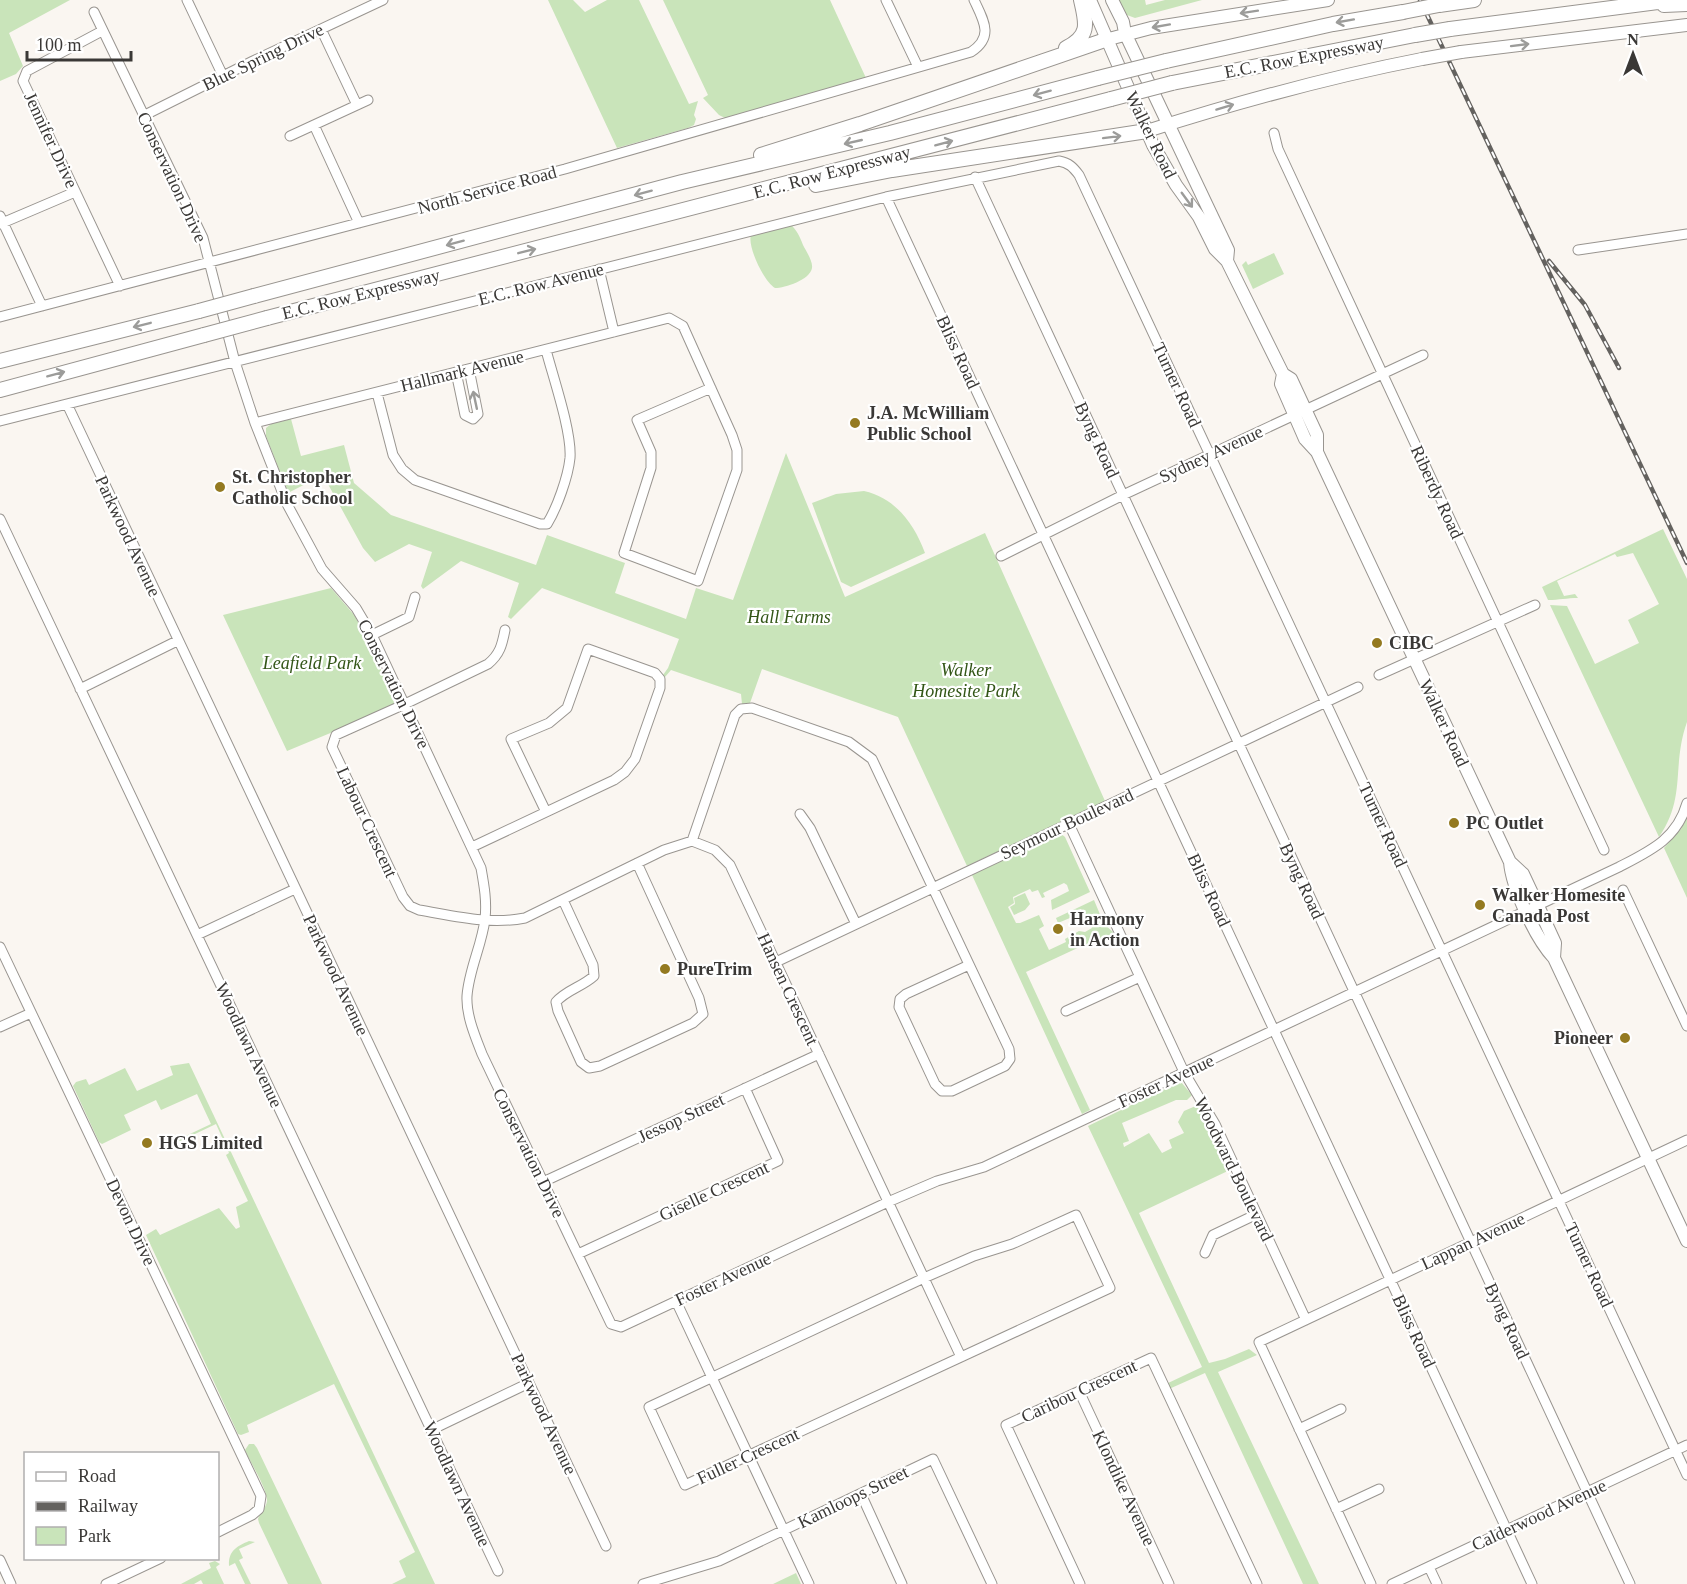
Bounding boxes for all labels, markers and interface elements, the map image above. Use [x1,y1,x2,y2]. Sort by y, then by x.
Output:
one-way arrow [1240,7,1260,18]
one-way arrow [1336,16,1355,27]
street label: Blue Spring Drive [199,19,327,95]
one-way arrow [1152,21,1172,32]
scale bar [27,24,130,62]
north arrow [1603,24,1663,84]
text: N [1627,31,1639,48]
street label: E.C. Row Expressway [1223,32,1385,82]
text: 100 m [36,35,82,55]
one-way arrow [1509,39,1529,50]
one-way arrow [1033,88,1052,99]
street label: Walker Road [1121,88,1181,182]
street label: Jennifer Drive [20,89,82,191]
one-way arrow [1215,101,1234,112]
street label: Conservation Drive [133,109,211,245]
one-way arrow [1102,131,1122,142]
one-way arrow [844,136,863,148]
one-way arrow [934,136,953,148]
street label: E.C. Row Expressway [751,141,913,203]
street label: North Service Road [415,162,559,218]
one-way arrow [634,188,653,199]
one-way arrow [1180,192,1193,208]
one-way arrow [446,238,465,249]
one-way arrow [517,245,536,256]
street label: E.C. Row Avenue [476,259,606,309]
street label: E.C. Row Expressway [280,265,442,323]
street label: Bliss Road [932,312,984,392]
one-way arrow [133,320,152,331]
street label: Turner Road [1149,340,1205,430]
street label: Hallmark Avenue [398,346,526,396]
one-way arrow [47,368,66,380]
one-way arrow [469,391,480,410]
street label: Byng Road [1071,399,1123,481]
place label: J.A. McWilliam Public School [867,403,989,444]
marker: J.A. McWilliam Public School [848,416,862,430]
street label: Sydney Avenue [1156,421,1266,487]
street label: Riberdy Road [1407,442,1467,542]
place label: St. Christopher Catholic School [232,467,353,508]
street label: Parkwood Avenue [91,472,165,600]
marker: St. Christopher Catholic School [213,480,227,494]
park label: Hall Farms [746,607,831,627]
street label: Conservation Drive [354,616,434,752]
place label: CIBC [1389,633,1434,653]
marker: CIBC [1370,636,1384,650]
park label: Leafield Park [262,653,362,673]
park label: Walker Homesite Park [911,660,1021,701]
street label: Walker Road [1415,676,1473,770]
street label: Labour Crescent [333,764,401,880]
street label: Turner Road [1355,780,1411,870]
street label: Seymour Boulevard [997,784,1137,864]
place label: PC Outlet [1466,813,1543,833]
marker: PC Outlet [1447,816,1461,830]
street label: Byng Road [1276,840,1328,922]
street label: Bliss Road [1183,850,1235,930]
place label: Walker Homesite Canada Post [1492,885,1625,926]
marker: Walker Homesite Canada Post [1473,898,1487,912]
place label: Harmony in Action [1070,909,1144,950]
street label: Parkwood Avenue [299,911,373,1039]
marker: Harmony in Action [1051,922,1065,936]
street label: Hansen Crescent [753,930,823,1048]
place label: PureTrim [677,959,752,979]
marker: PureTrim [658,962,672,976]
street label: Woodlawn Avenue [211,979,287,1111]
place label: Pioneer [1554,1028,1613,1048]
marker: Pioneer [1618,1031,1632,1045]
street label: Foster Avenue [1115,1050,1217,1112]
street label: Conservation Drive [489,1085,569,1221]
street label: Jessop Street [634,1089,728,1147]
street label: Woodward Boulevard [1190,1094,1278,1244]
place label: HGS Limited [159,1133,263,1153]
marker: HGS Limited [140,1136,154,1150]
street label: Giselle Crescent [656,1157,772,1225]
street label: Devon Drive [102,1175,160,1269]
street label: Lappan Avenue [1418,1208,1528,1274]
street label: Turner Road [1561,1220,1617,1310]
street label: Foster Avenue [672,1248,774,1310]
street label: Byng Road [1481,1280,1533,1362]
street label: Bliss Road [1388,1291,1440,1371]
street label: Parkwood Avenue [507,1350,581,1478]
street label: Caribou Crescent [1018,1355,1140,1427]
street label: Woodlawn Avenue [419,1418,495,1550]
street label: Fuller Crescent [694,1424,802,1488]
street label: Klondike Avenue [1088,1427,1160,1549]
legend [24,1452,219,1560]
street label: Kamloops Street [794,1462,912,1532]
text: Road [78,1466,116,1486]
street label: Calderwood Avenue [1469,1475,1609,1555]
text: Railway [78,1496,138,1516]
text: Park [78,1526,111,1546]

